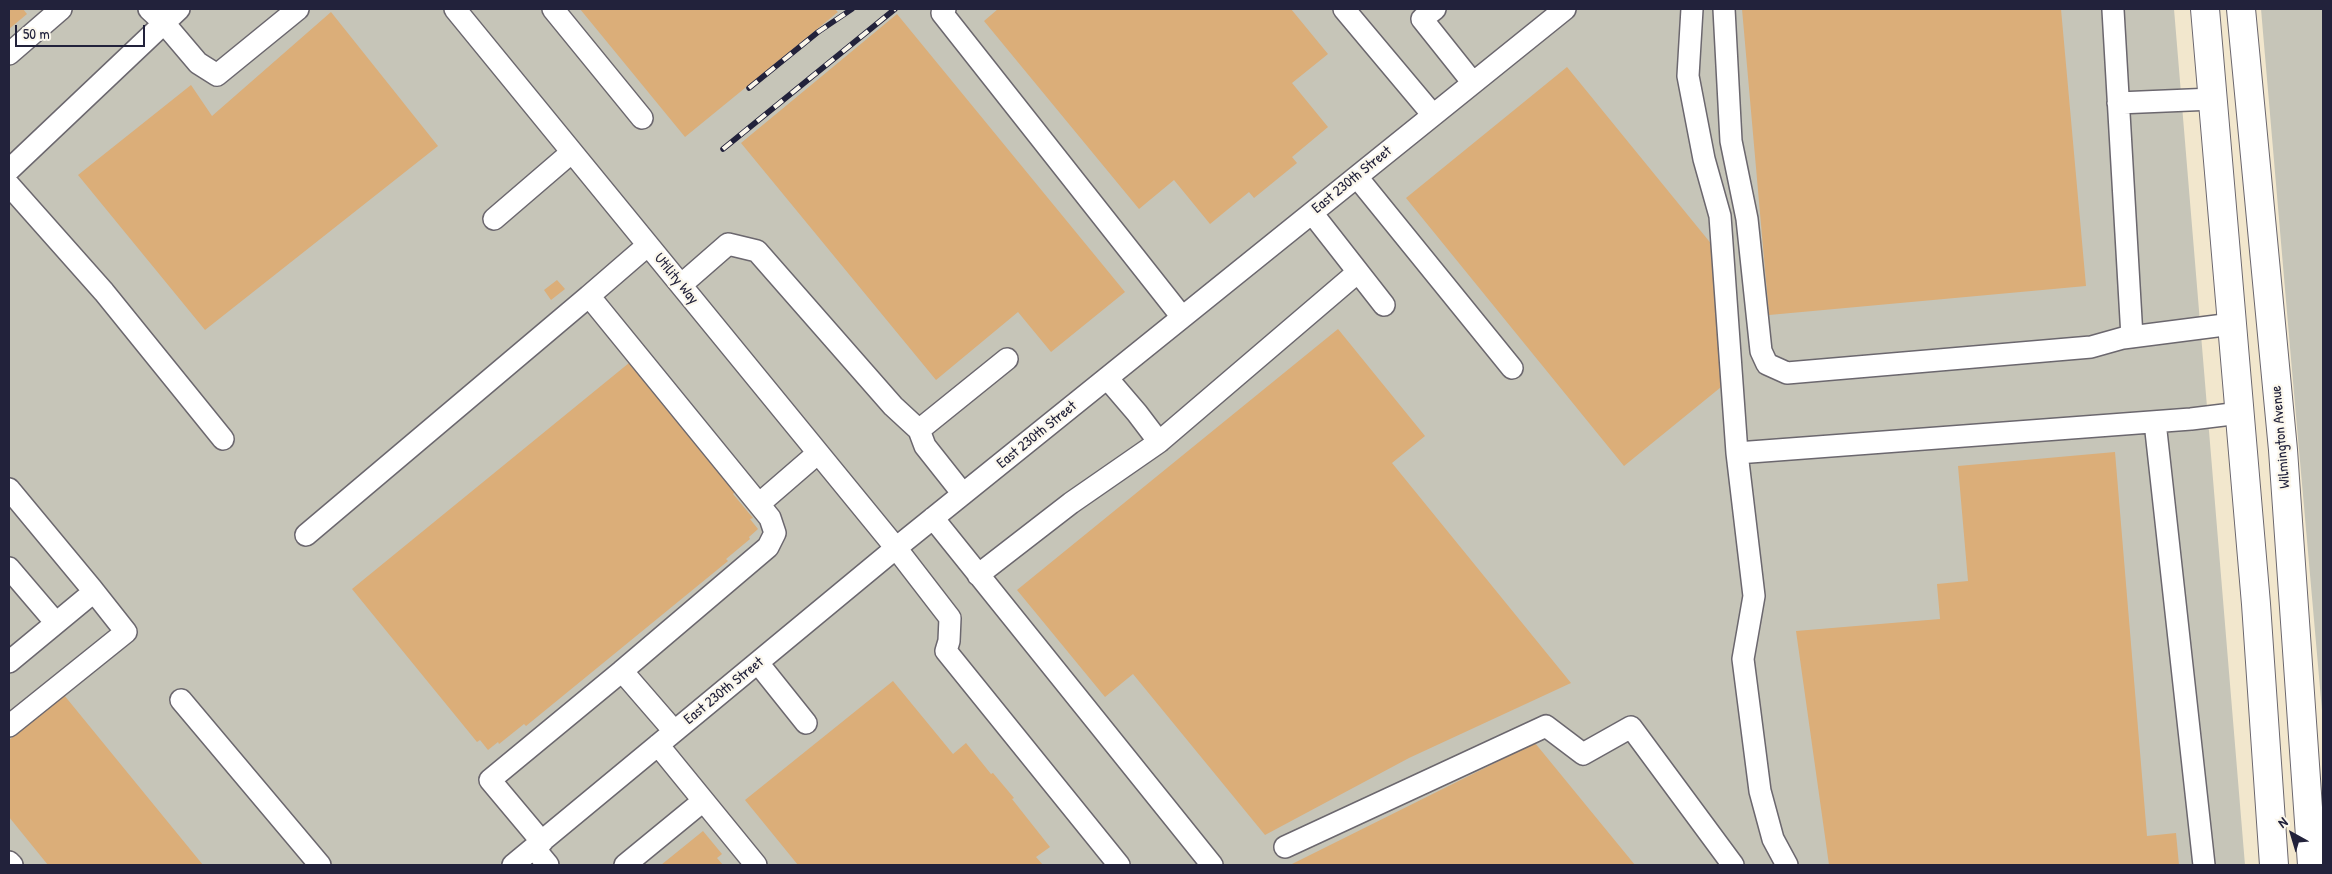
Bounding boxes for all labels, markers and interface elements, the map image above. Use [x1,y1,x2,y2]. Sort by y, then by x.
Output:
scale bar [18,15,148,47]
text: 50 m [23,23,50,44]
street label: East 230th Street [1309,142,1395,218]
street label: Utility Way [650,250,702,308]
street label: Wilmington Avenue [2268,385,2294,489]
street label: East 230th Street [994,397,1080,473]
street label: East 230th Street [681,653,767,729]
north arrow [2267,809,2317,859]
text: N [2273,812,2291,832]

